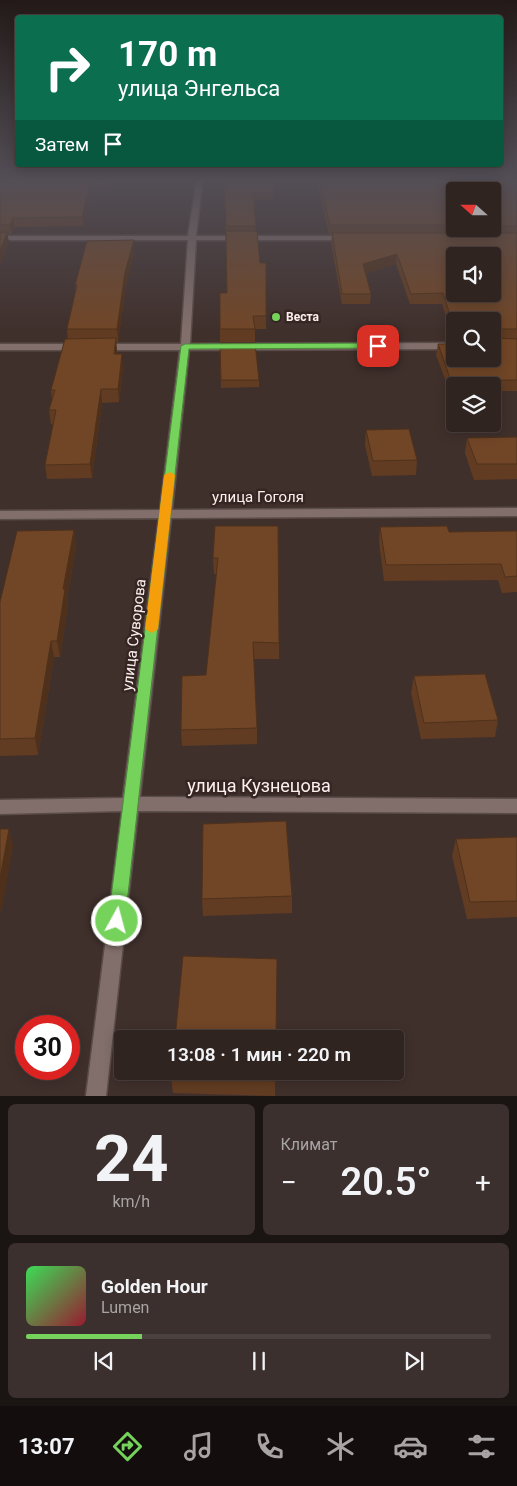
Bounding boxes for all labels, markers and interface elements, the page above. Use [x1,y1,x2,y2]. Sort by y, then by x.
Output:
text: 170 m [118,34,217,75]
icon: right [35,35,100,100]
text: улица Энгельса [118,76,280,101]
icon: arrive [99,130,127,158]
text: Затем [35,133,89,156]
north arrow [446,182,501,238]
map controls [446,182,501,432]
button: sound [446,247,501,302]
place label: Веста [286,310,319,324]
marker: Веста [270,311,282,323]
button: search [446,312,501,367]
pin [357,325,399,367]
icon: arrive [364,332,392,360]
button: layers [446,377,501,432]
street label: улица Гоголя [212,488,304,506]
street label: улица Суворова [118,578,150,692]
street label: улица Кузнецова [187,775,331,796]
position arrow [90,894,142,946]
speed limit sign: 30 [15,1015,80,1080]
text: 13:08 · 1 мин · 220 m [167,1043,351,1066]
text: 24 [94,1121,169,1197]
text: Климат [281,1135,337,1154]
text: 20.5° [341,1160,431,1204]
text: − [281,1166,297,1199]
text: + [475,1166,491,1199]
text: km/h [112,1192,150,1211]
text: Golden Hour [101,1275,208,1298]
text: Lumen [101,1298,149,1317]
icon: previous [90,1347,118,1375]
icon: pause [245,1347,273,1375]
icon: next [400,1347,428,1375]
icon: directions [110,1429,145,1464]
icon: music [181,1429,216,1464]
icon: phone [252,1429,287,1464]
icon: climate [323,1429,358,1464]
icon: car [393,1429,428,1464]
icon: filters [464,1429,499,1464]
text: 13:07 [18,1434,75,1459]

